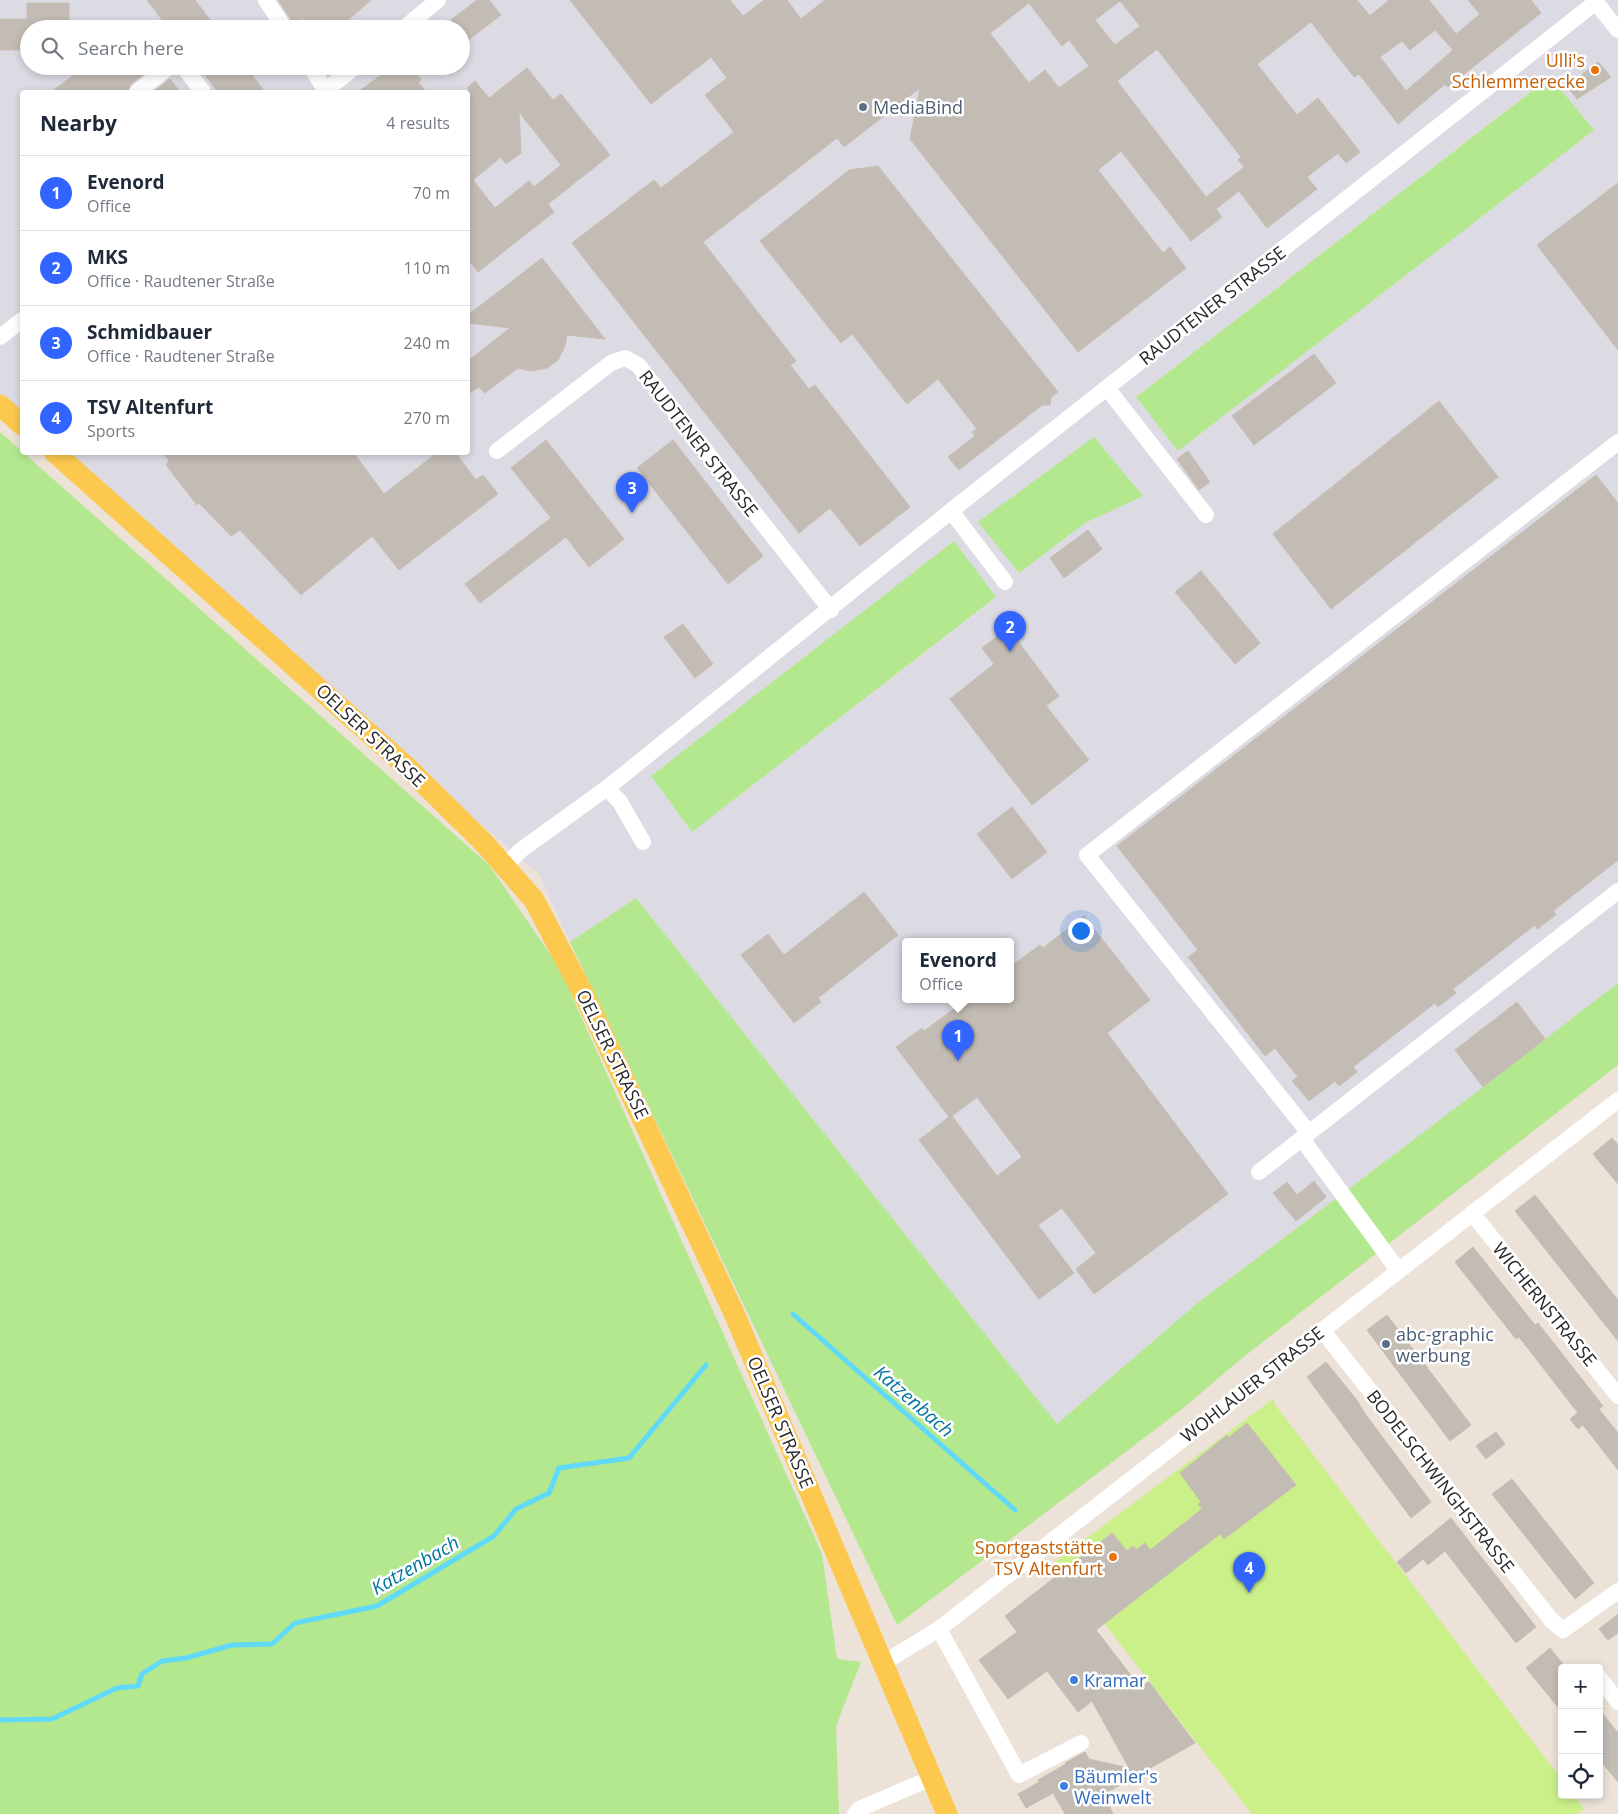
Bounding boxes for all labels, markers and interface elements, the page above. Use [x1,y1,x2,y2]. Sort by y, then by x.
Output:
search box [20,20,470,75]
icon: search [38,34,66,62]
text: Search here [78,35,184,61]
place label: Ulli's Schlemmerecke [1452,48,1585,93]
marker: Ulli's Schlemmerecke [1589,64,1601,76]
place label: MediaBind [873,95,963,119]
marker: MediaBind [857,101,869,113]
text: Nearby [40,109,117,137]
text: 4 results [386,112,450,134]
text: Evenord [87,169,165,195]
text: 1 [51,182,61,204]
text: 70 m [413,182,450,204]
text: Office [87,195,131,217]
street label: RAUDTENER STRASSE [1134,240,1290,370]
text: MKS [87,244,128,270]
text: 2 [51,257,61,279]
text: 110 m [404,257,450,279]
text: Office · Raudtener Straße [87,270,275,292]
text: Schmidbauer [87,319,212,345]
text: 3 [51,332,61,354]
text: 240 m [404,332,450,354]
text: Office · Raudtener Straße [87,345,275,367]
street label: RAUDTENER STRASSE [634,365,764,521]
text: TSV Altenfurt [87,394,213,420]
text: 4 [51,407,61,429]
text: 270 m [404,407,450,429]
text: Sports [87,420,135,442]
pin: 3 [616,472,648,513]
pin: 2 [994,611,1026,652]
street label: OELSER STRASSE [311,678,431,792]
your location [1068,918,1094,944]
popup [902,938,1014,1003]
text: Evenord [919,947,997,973]
text: Office [919,973,963,995]
street label: OELSER STRASSE [571,985,655,1123]
pin: 1 [942,1020,974,1061]
street label: WICHERNSTRASSE [1488,1237,1602,1371]
street label: WOHLAUER STRASSE [1175,1320,1329,1448]
place label: abc-graphic werbung [1396,1322,1494,1367]
marker: abc-graphic werbung [1380,1338,1392,1350]
street label: OELSER STRASSE [742,1352,820,1492]
water label: Katzenbach [869,1359,959,1443]
street label: BODELSCHWINGHSTRASSE [1362,1385,1520,1577]
water label: Katzenbach [366,1529,464,1601]
place label: Sportgaststätte TSV Altenfurt [975,1535,1103,1580]
marker: Sportgaststätte TSV Altenfurt [1107,1551,1119,1563]
pin: 4 [1233,1552,1265,1593]
map controls [1558,1664,1603,1799]
button: + [1558,1664,1603,1709]
place label: Kramar [1084,1668,1147,1692]
marker: Kramar [1068,1674,1080,1686]
button: − [1558,1709,1603,1754]
button: locate [1558,1754,1603,1799]
place label: Bäumler's Weinwelt [1074,1764,1158,1809]
marker: Bäumler's Weinwelt [1058,1780,1070,1792]

